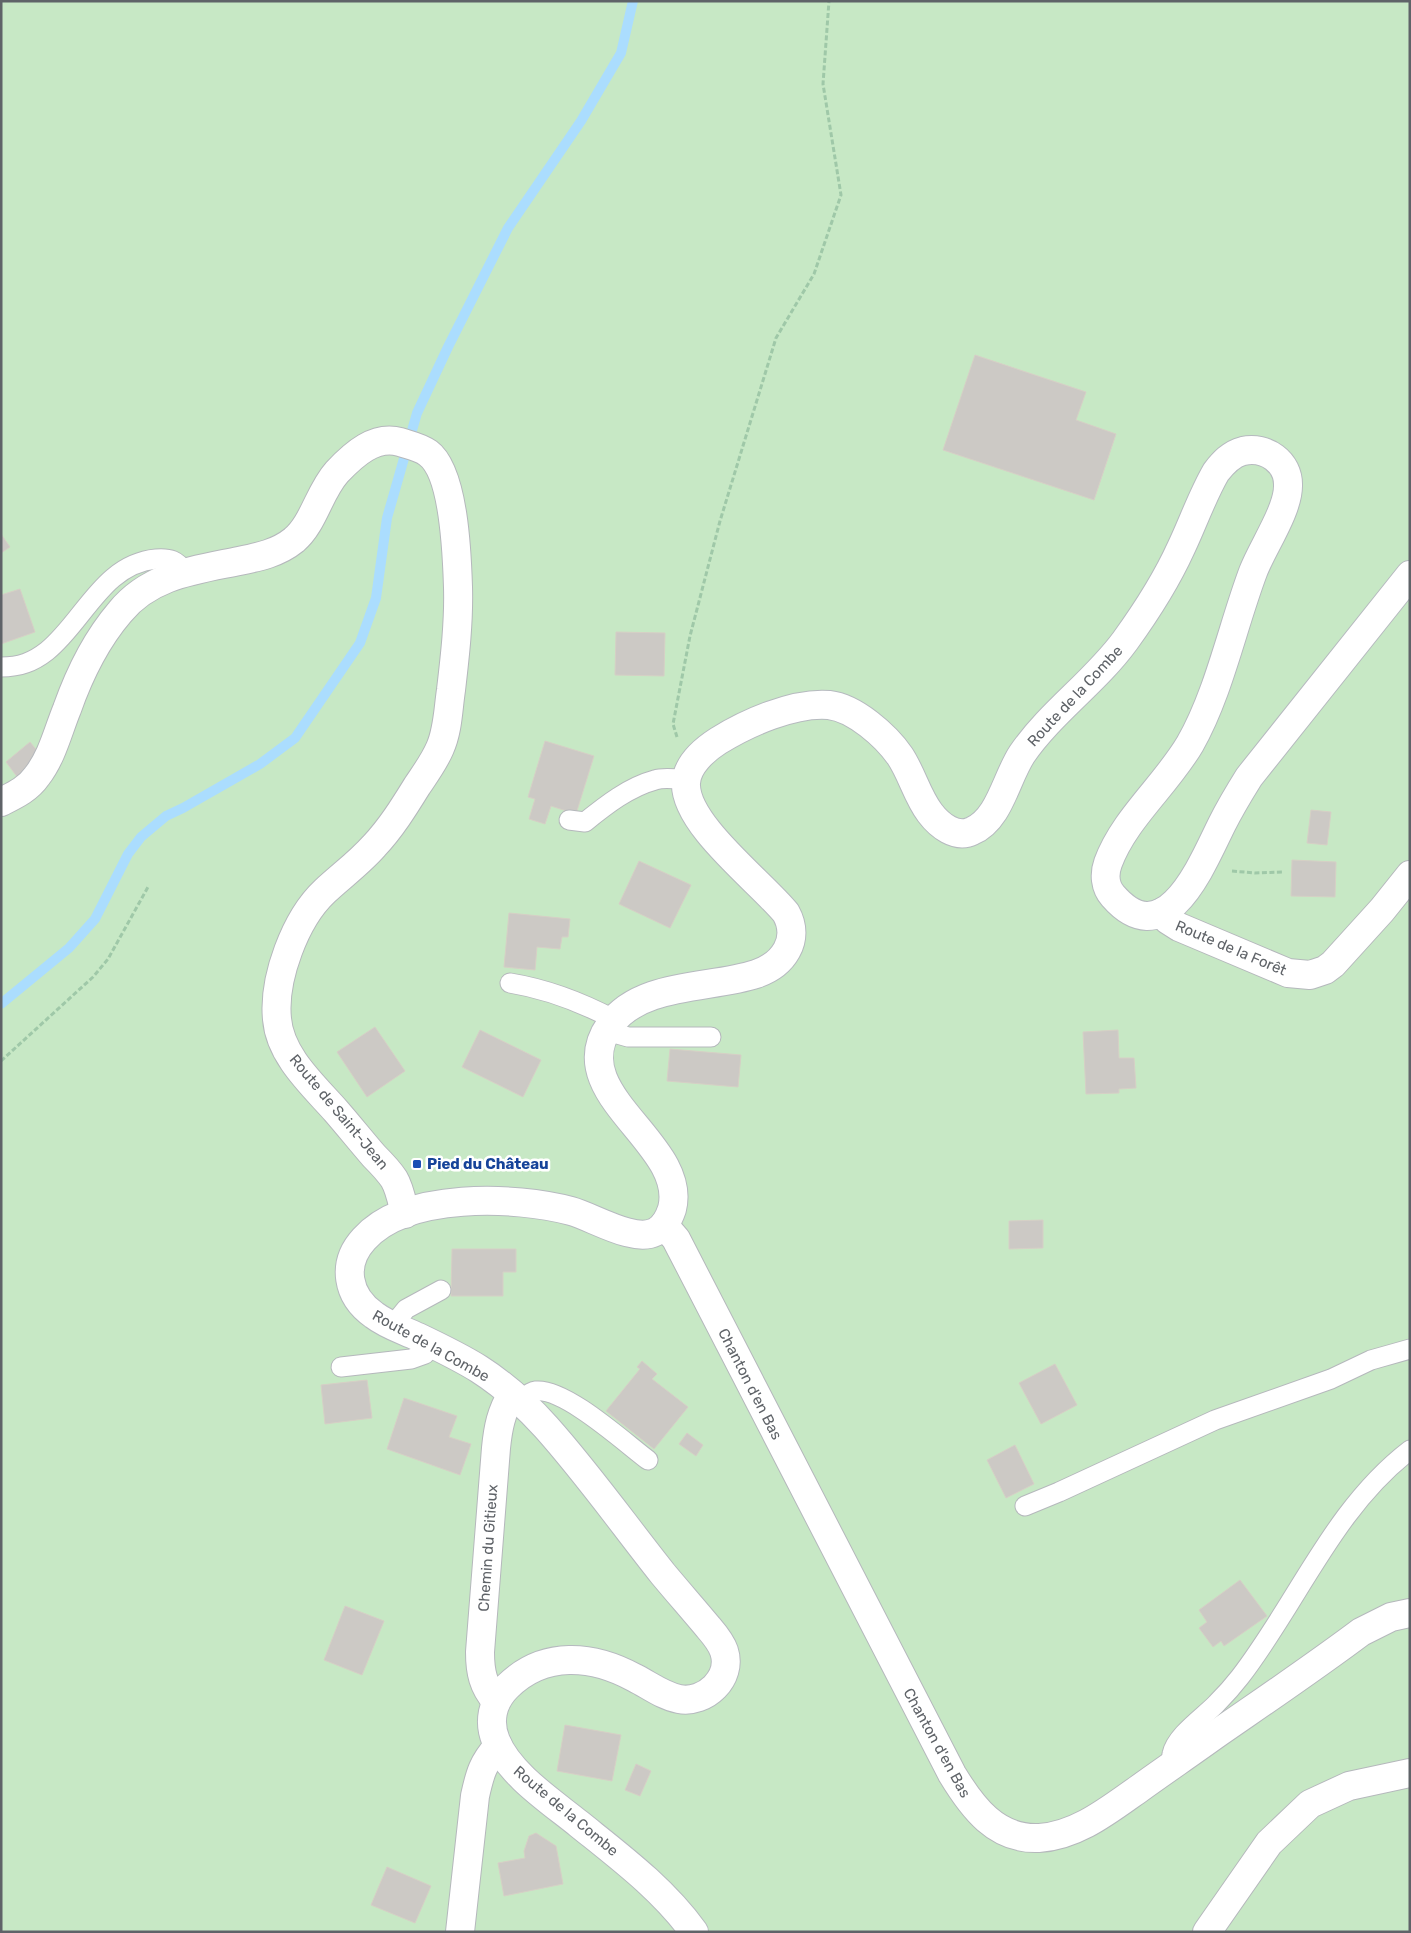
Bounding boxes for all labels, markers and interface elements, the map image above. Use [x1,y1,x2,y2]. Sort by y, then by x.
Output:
street label: Route de la Combe [1024,642,1126,750]
street label: Route de la Forêt [1173,916,1289,980]
street label: Route de Saint-Jean [286,1051,392,1173]
place label: Pied du Château [427,1155,549,1173]
marker: Pied du Château [411,1158,423,1170]
street label: Route de la Combe [369,1306,493,1386]
street label: Chanton d'en Bas [714,1325,786,1443]
street label: Chemin du Gitieux [475,1484,501,1612]
street label: Chanton d'en Bas [899,1685,975,1801]
street label: Route de la Combe [510,1762,622,1860]

